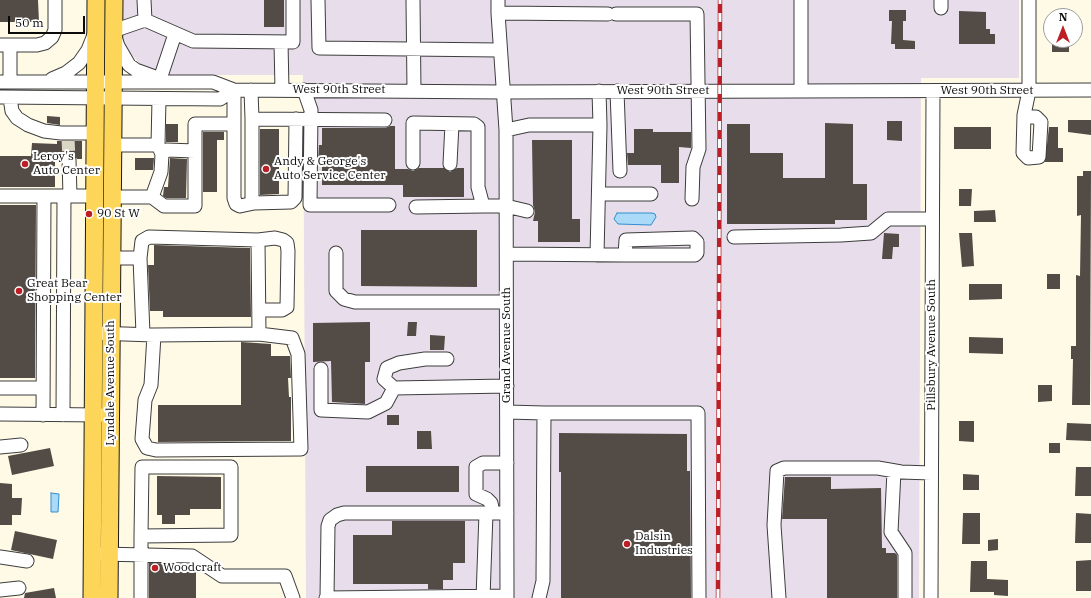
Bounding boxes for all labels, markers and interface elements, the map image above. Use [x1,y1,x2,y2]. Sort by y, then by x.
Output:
scale bar [10,8,87,34]
north arrow [1043,8,1083,48]
text: N [1059,10,1067,24]
text: 50 m [15,15,44,30]
street label: West 90th Street [293,83,385,97]
street label: West 90th Street [617,84,709,98]
street label: West 90th Street [941,84,1033,98]
place label: Leroy's Auto Center [33,150,100,178]
place label: Andy & George's Auto Service Center [274,155,386,183]
marker: Leroy's Auto Center [20,159,30,169]
marker: Andy & George's Auto Service Center [261,164,271,174]
place label: 90 St W [97,207,140,221]
marker: 90 St W [84,209,94,219]
place label: Great Bear Shopping Center [27,277,122,305]
street label: Pillsbury Avenue South [925,279,939,411]
marker: Great Bear Shopping Center [14,286,24,296]
street label: Grand Avenue South [500,287,514,403]
street label: Lyndale Avenue South [104,320,118,446]
place label: Dalsin Industries [635,530,693,558]
marker: Dalsin Industries [622,539,632,549]
place label: Woodcraft [163,561,221,575]
marker: Woodcraft [150,563,160,573]

